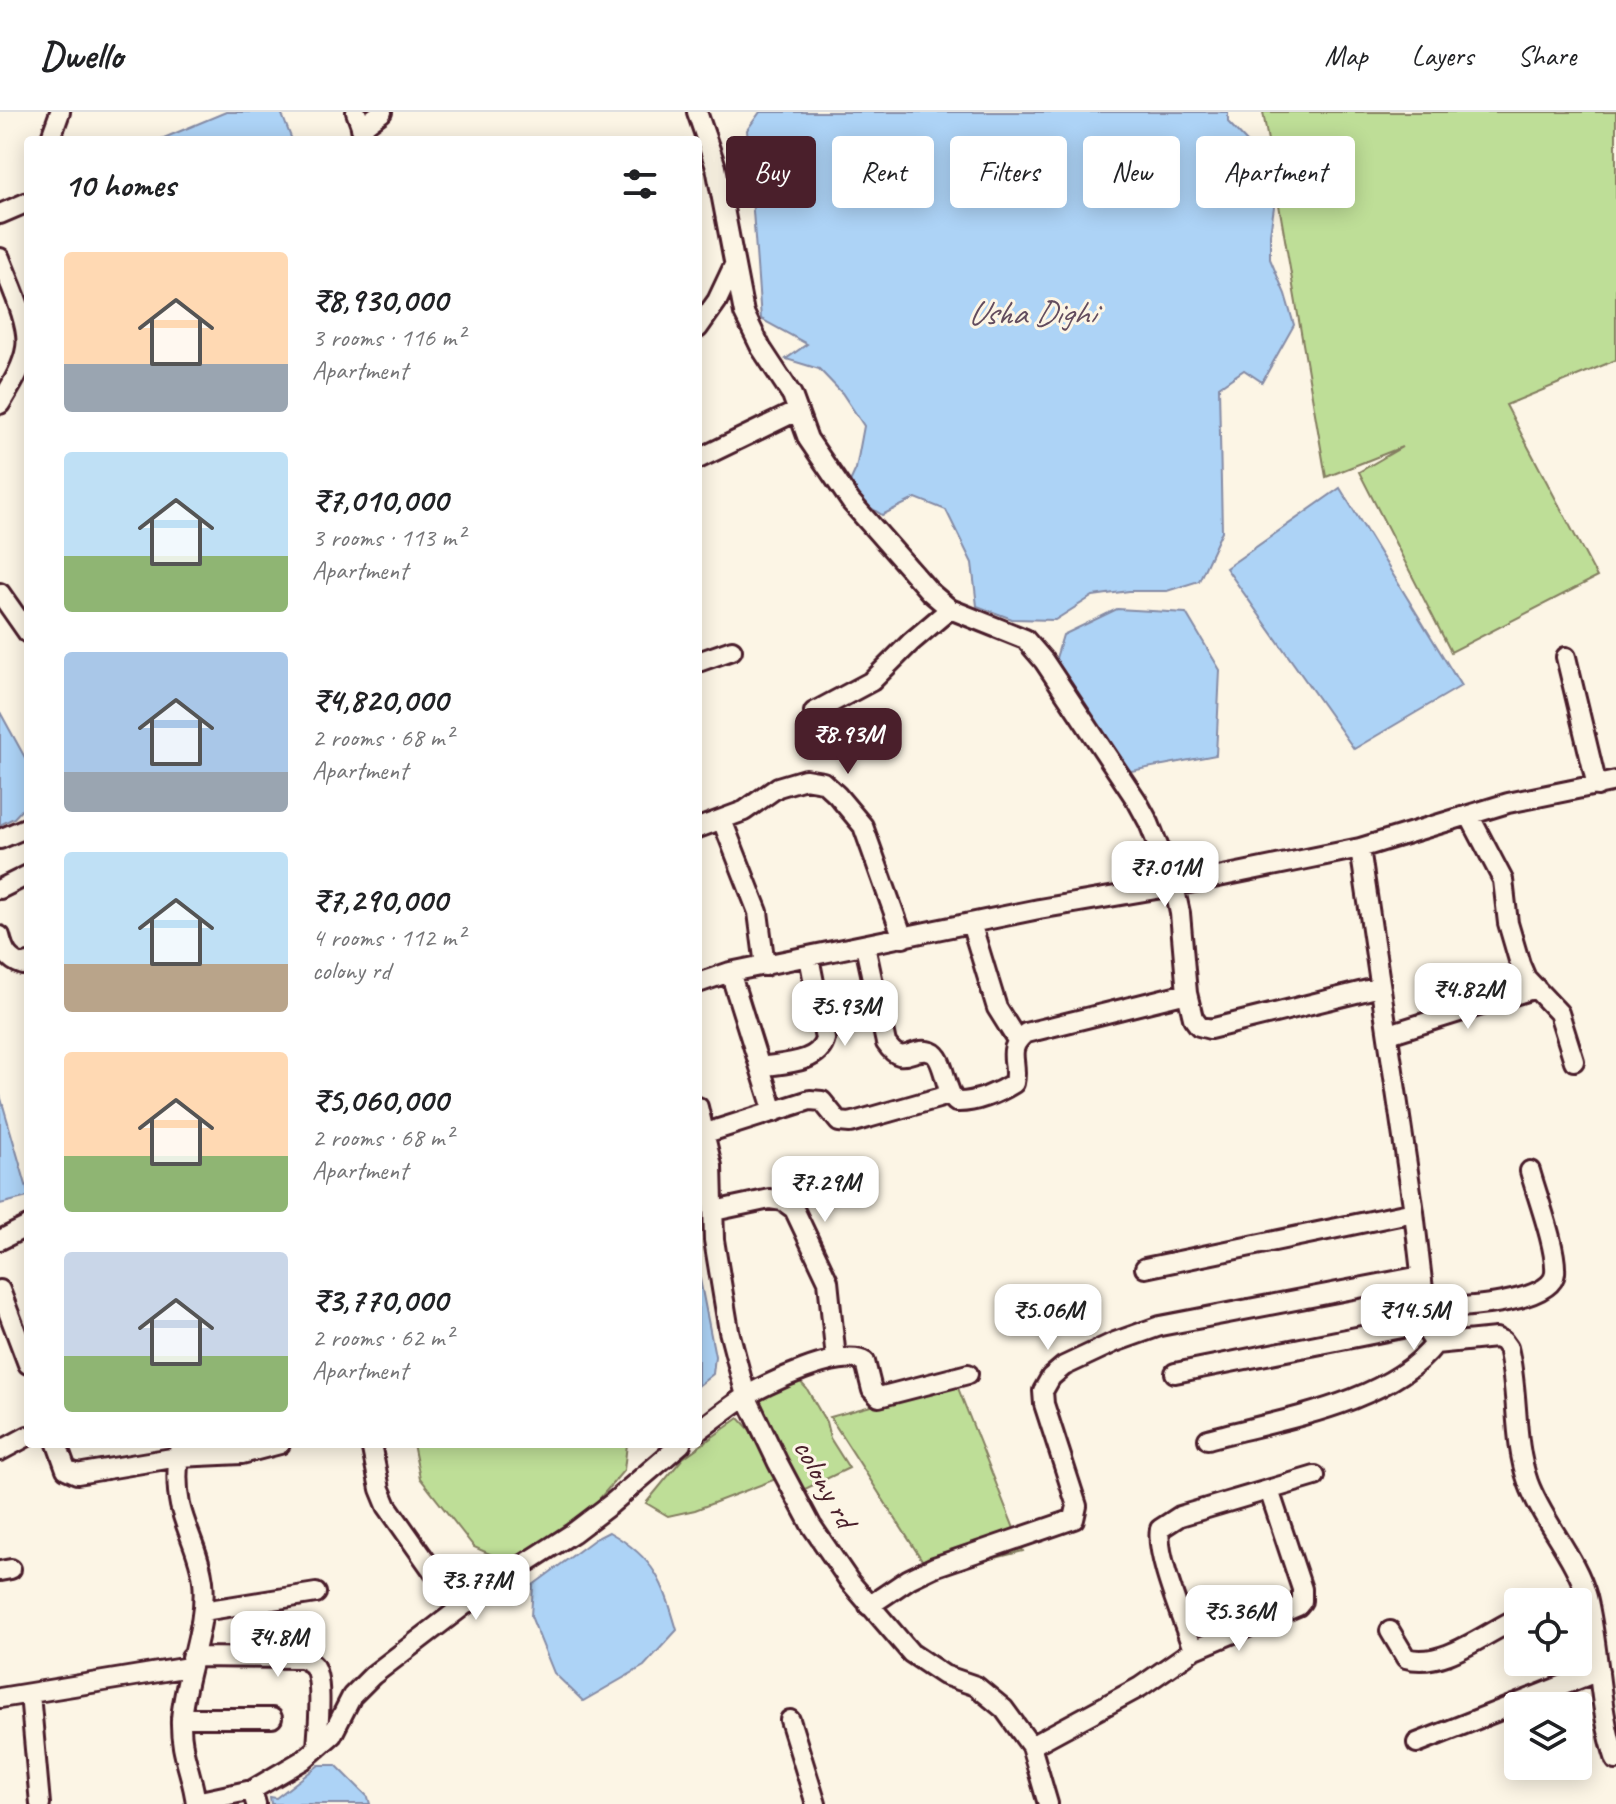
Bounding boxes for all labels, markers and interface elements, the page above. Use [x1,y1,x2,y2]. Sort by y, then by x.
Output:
text: Dwello [40,32,123,79]
text: Map [1325,38,1368,73]
text: Layers [1412,38,1473,73]
text: Share [1517,38,1576,73]
chip: Buy [726,136,816,208]
chip: Rent [832,136,934,208]
chip: Filters [950,136,1067,208]
chip: New [1083,136,1180,208]
chip: Apartment [1196,136,1355,208]
icon: filters [618,162,662,206]
text: 10 homes [64,163,175,206]
text: ₹8,930,000 [312,278,447,321]
icon: home [128,284,224,380]
water label: Usha Dighi [967,291,1103,334]
text: 3 rooms · 116 m² [312,321,464,354]
text: Apartment [312,354,408,387]
text: ₹7,010,000 [312,478,448,521]
icon: home [128,484,224,580]
text: 3 rooms · 113 m² [312,521,464,554]
text: Apartment [312,554,408,587]
text: ₹4,820,000 [312,678,448,721]
icon: home [128,684,224,780]
pin: ₹8.93M [783,708,913,776]
text: ₹8.93M [813,717,883,750]
text: 2 rooms · 68 m² [312,721,453,754]
text: Apartment [312,754,408,787]
pin: ₹7.01M [1100,841,1230,909]
text: ₹7.01M [1130,850,1200,883]
text: ₹7,290,000 [312,878,447,921]
icon: home [128,884,224,980]
text: 4 rooms · 112 m² [312,921,464,954]
text: colony rd [312,954,390,987]
pin: ₹4.82M [1403,963,1533,1031]
text: ₹4.82M [1433,972,1503,1005]
pin: ₹5.93M [780,980,910,1048]
text: ₹5.93M [810,989,880,1022]
text: ₹5,060,000 [312,1078,448,1121]
icon: home [128,1084,224,1180]
text: 2 rooms · 68 m² [312,1121,453,1154]
text: Apartment [312,1154,408,1187]
pin: ₹7.29M [760,1156,890,1224]
text: ₹7.29M [790,1165,860,1198]
text: ₹3,770,000 [312,1278,448,1321]
icon: home [128,1284,224,1380]
pin: ₹5.06M [983,1284,1113,1352]
pin: ₹14.5M [1349,1284,1479,1352]
text: ₹5.06M [1012,1293,1084,1326]
text: ₹14.5M [1379,1293,1449,1326]
text: 2 rooms · 62 m² [312,1321,453,1354]
text: Apartment [312,1354,408,1387]
street label: colony rd [784,1431,868,1539]
pin: ₹3.77M [411,1554,541,1622]
text: ₹3.77M [441,1563,511,1596]
pin: ₹5.36M [1174,1585,1304,1653]
map controls [1504,1588,1592,1780]
button: locate [1504,1588,1592,1676]
text: ₹5.36M [1203,1594,1275,1627]
pin: ₹4.8M [222,1611,334,1679]
text: ₹4.8M [248,1620,308,1653]
button: layers [1504,1692,1592,1780]

